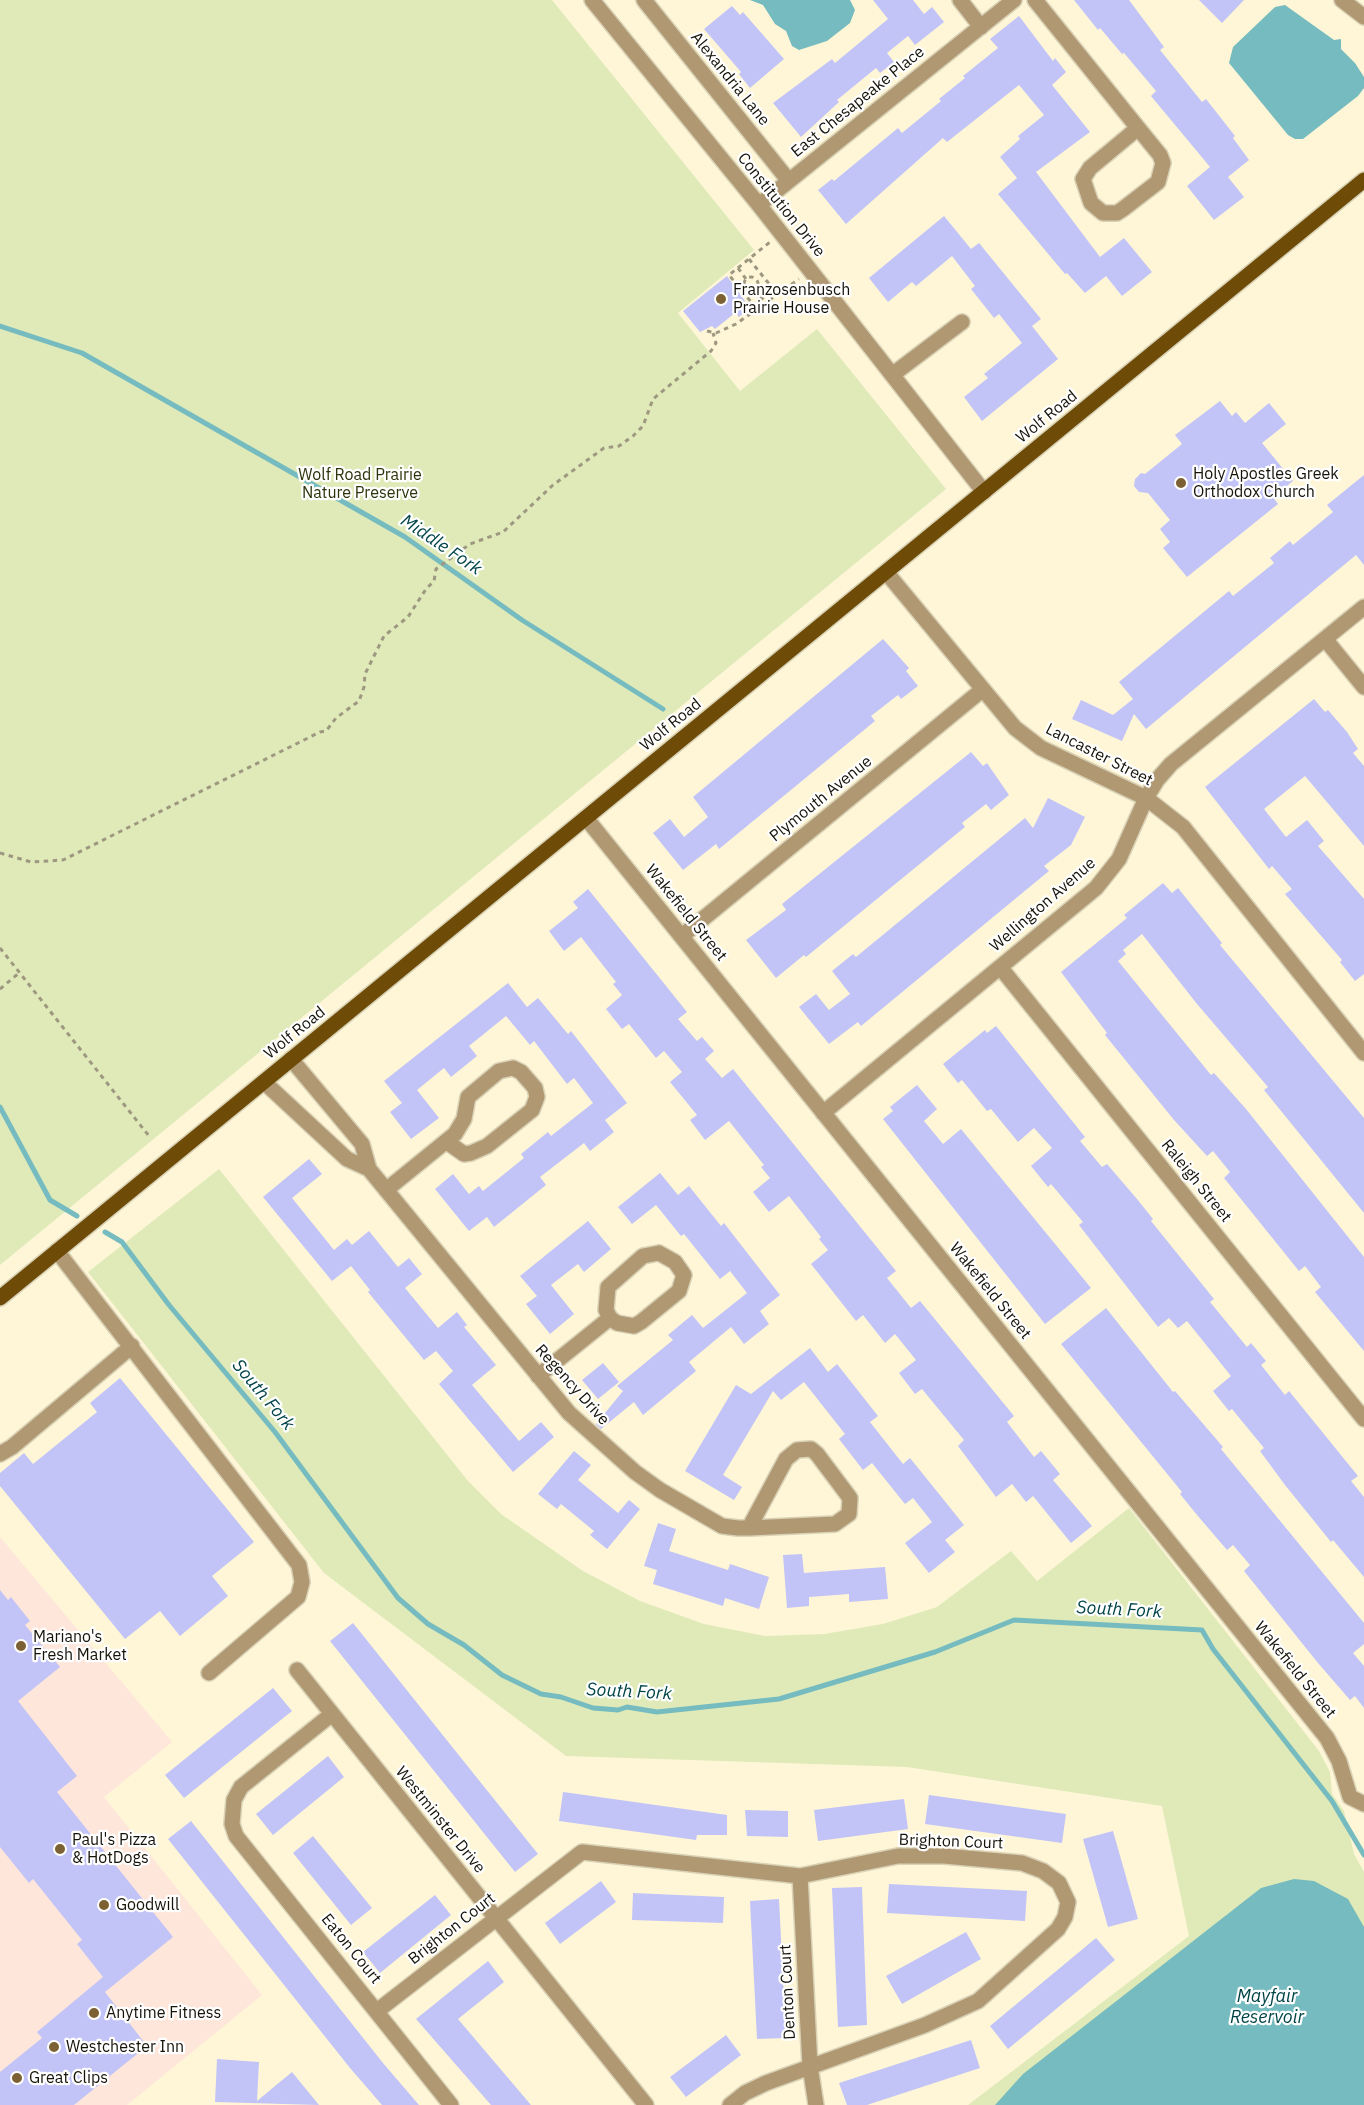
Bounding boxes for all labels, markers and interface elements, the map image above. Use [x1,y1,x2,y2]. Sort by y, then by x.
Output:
street label: Alexandria Lane [686,28,774,130]
street label: East Chesapeake Place [788,42,928,162]
street label: Constitution Drive [733,149,829,261]
place label: Franzosenbusch Prairie House [733,280,850,318]
marker: Franzosenbusch Prairie House [714,292,728,306]
street label: Wolf Road [1013,387,1081,447]
place label: Holy Apostles Greek Orthodox Church [1193,464,1339,502]
park label: Wolf Road Prairie Nature Preserve [298,465,422,503]
marker: Holy Apostles Greek Orthodox Church [1174,476,1188,490]
water label: Middle Fork [396,510,486,580]
street label: Wolf Road [637,695,705,755]
street label: Lancaster Street [1042,720,1156,790]
street label: Plymouth Avenue [766,752,876,846]
street label: Wellington Avenue [986,854,1100,956]
street label: Wakefield Street [641,861,731,965]
street label: Wolf Road [261,1003,329,1063]
street label: Raleigh Street [1157,1136,1235,1226]
street label: Wakefield Street [945,1239,1035,1343]
street label: Regency Drive [531,1341,613,1429]
water label: South Fork [227,1355,299,1435]
water label: South Fork [1076,1597,1162,1623]
street label: Wakefield Street [1250,1618,1340,1722]
place label: Mariano's Fresh Market [33,1627,127,1665]
marker: Mariano's Fresh Market [14,1639,28,1653]
water label: South Fork [586,1679,672,1705]
street label: Westminster Drive [391,1763,489,1877]
place label: Paul's Pizza & HotDogs [72,1830,156,1868]
street label: Brighton Court [898,1831,1004,1853]
marker: Paul's Pizza & HotDogs [53,1842,67,1856]
street label: Brighton Court [405,1889,499,1969]
place label: Goodwill [116,1895,179,1915]
marker: Goodwill [97,1898,111,1912]
street label: Eaton Court [317,1910,385,1988]
street label: Denton Court [776,1944,800,2040]
water label: Mayfair Reservoir [1230,1986,1304,2028]
place label: Anytime Fitness [106,2003,221,2023]
marker: Anytime Fitness [87,2006,101,2020]
place label: Westchester Inn [66,2037,184,2057]
marker: Westchester Inn [47,2040,61,2054]
place label: Great Clips [29,2068,108,2088]
marker: Great Clips [10,2071,24,2085]

